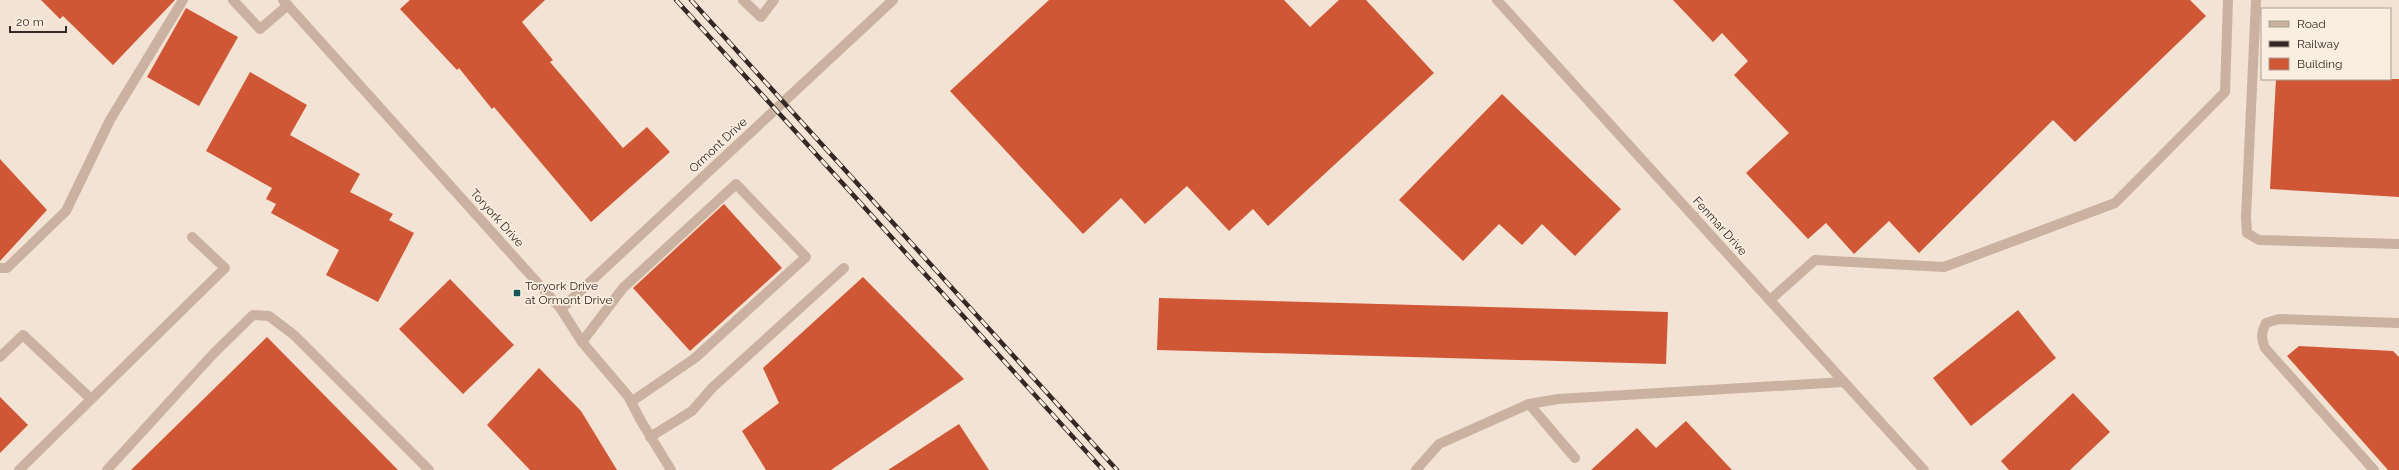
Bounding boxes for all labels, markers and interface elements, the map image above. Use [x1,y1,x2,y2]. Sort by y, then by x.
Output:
scale bar [10,8,66,34]
legend [2261,8,2391,80]
text: 20 m [16,15,44,29]
text: Road [2297,17,2326,31]
text: Railway [2297,37,2340,51]
text: Building [2297,57,2343,71]
street label: Ormont Drive [686,115,750,175]
street label: Toryork Drive [467,186,527,250]
street label: Fenmar Drive [1690,194,1750,258]
place label: Toryork Drive at Ormont Drive [525,279,613,307]
marker: Toryork Drive at Ormont Drive [512,288,522,298]

